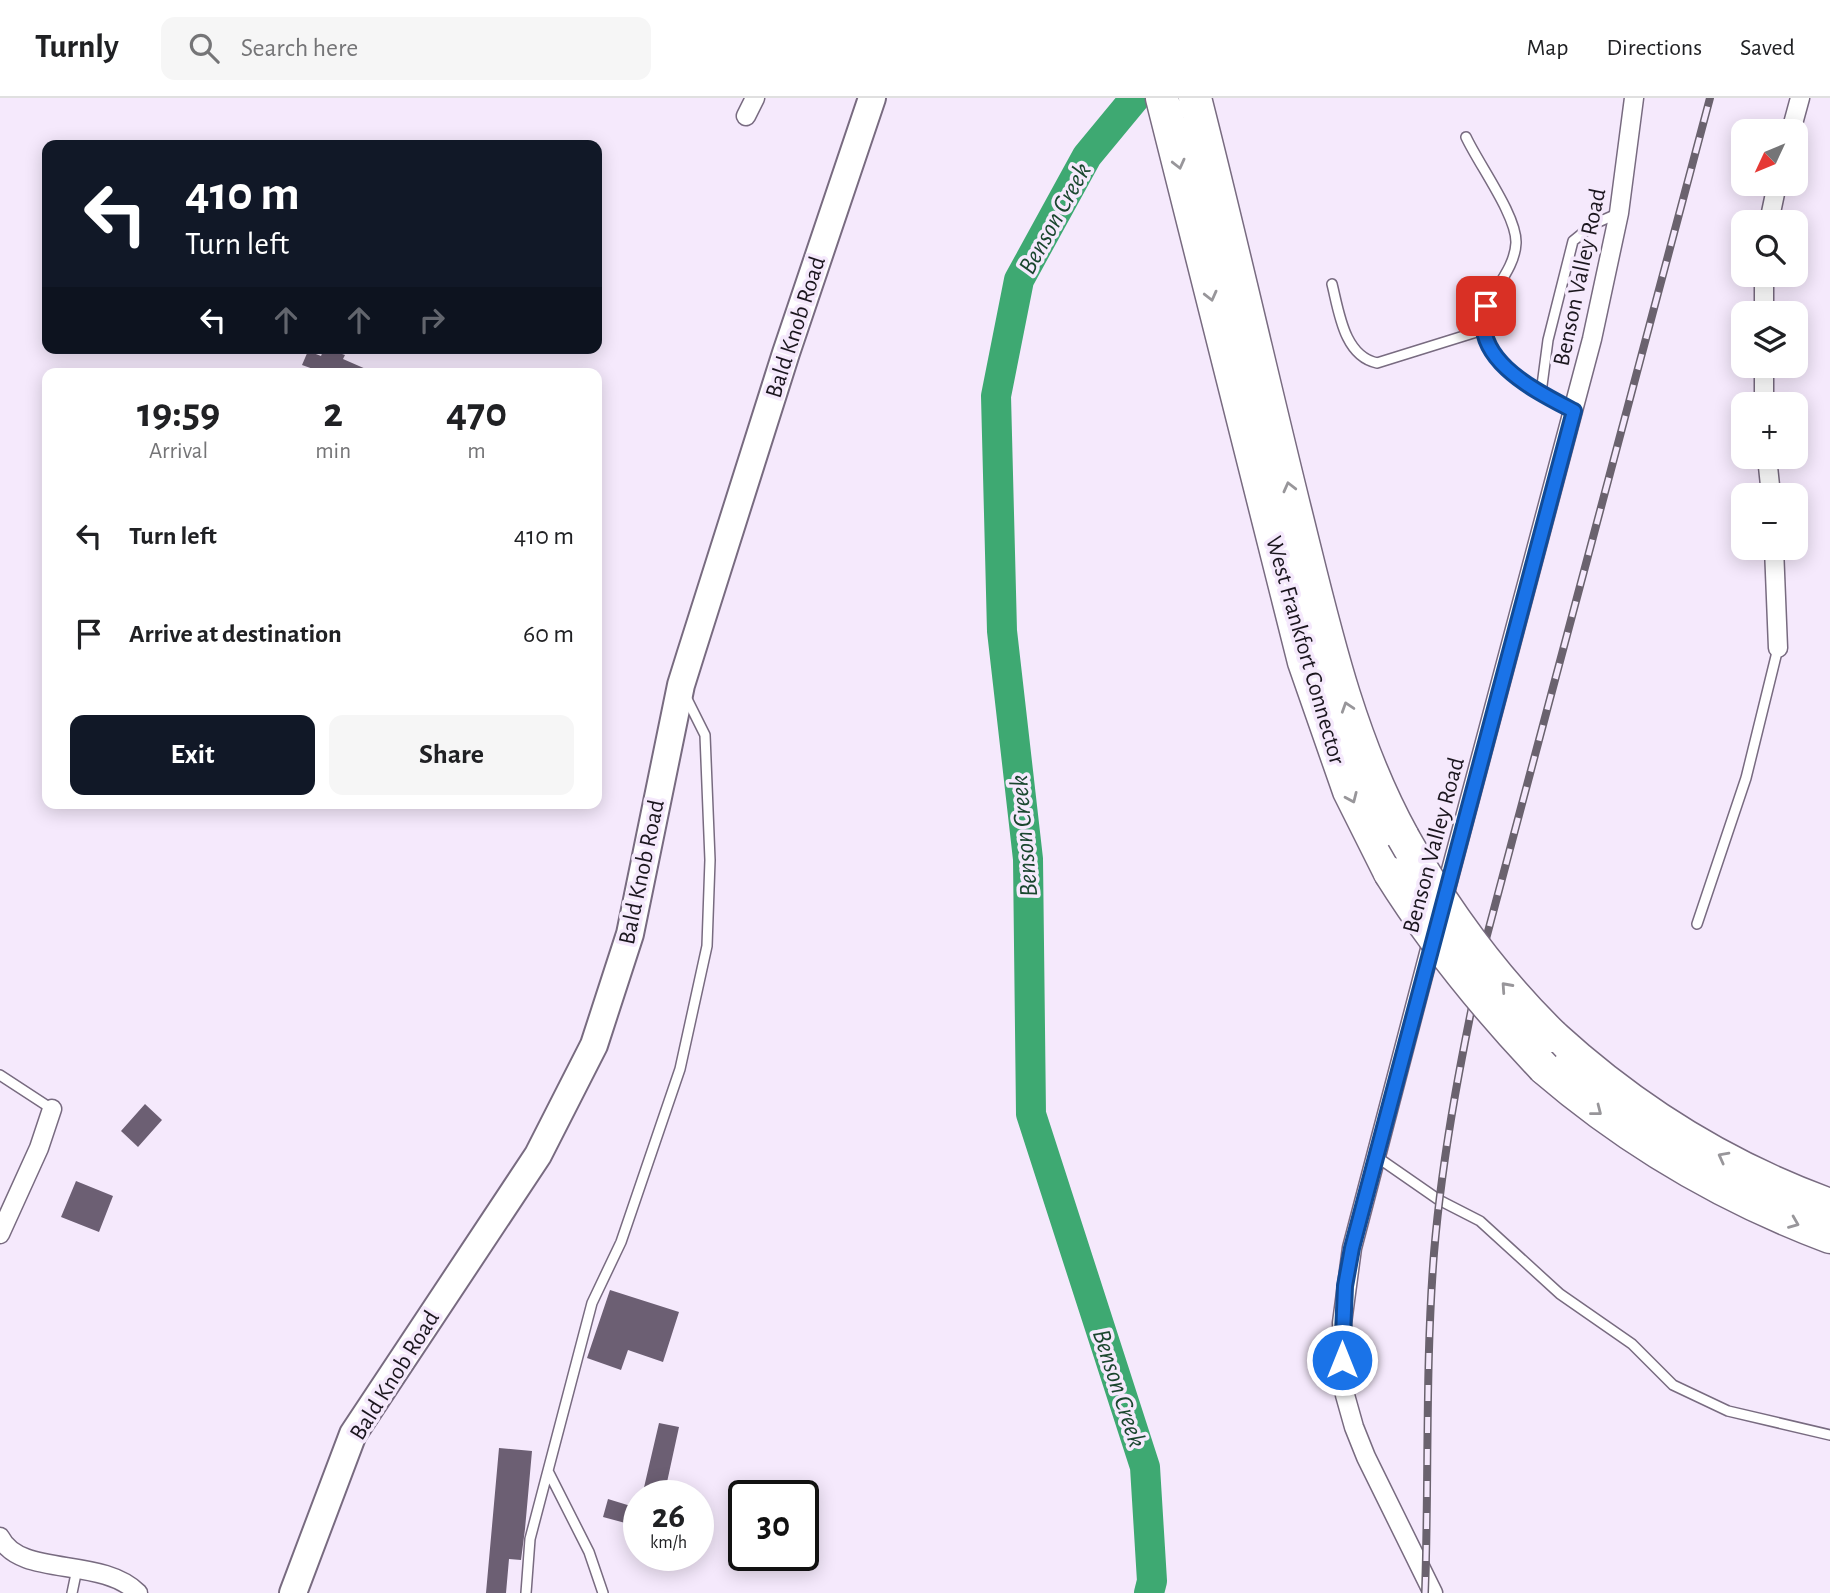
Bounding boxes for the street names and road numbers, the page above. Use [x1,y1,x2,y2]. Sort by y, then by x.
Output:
street label: Benson Valley Road [1549,186,1611,368]
street label: Bald Knob Road [762,254,830,401]
street label: West Frankfort Connector [1261,534,1349,767]
street label: Benson Valley Road [1399,755,1469,936]
street label: Bald Knob Road [615,798,669,947]
street label: Bald Knob Road [346,1307,444,1444]

